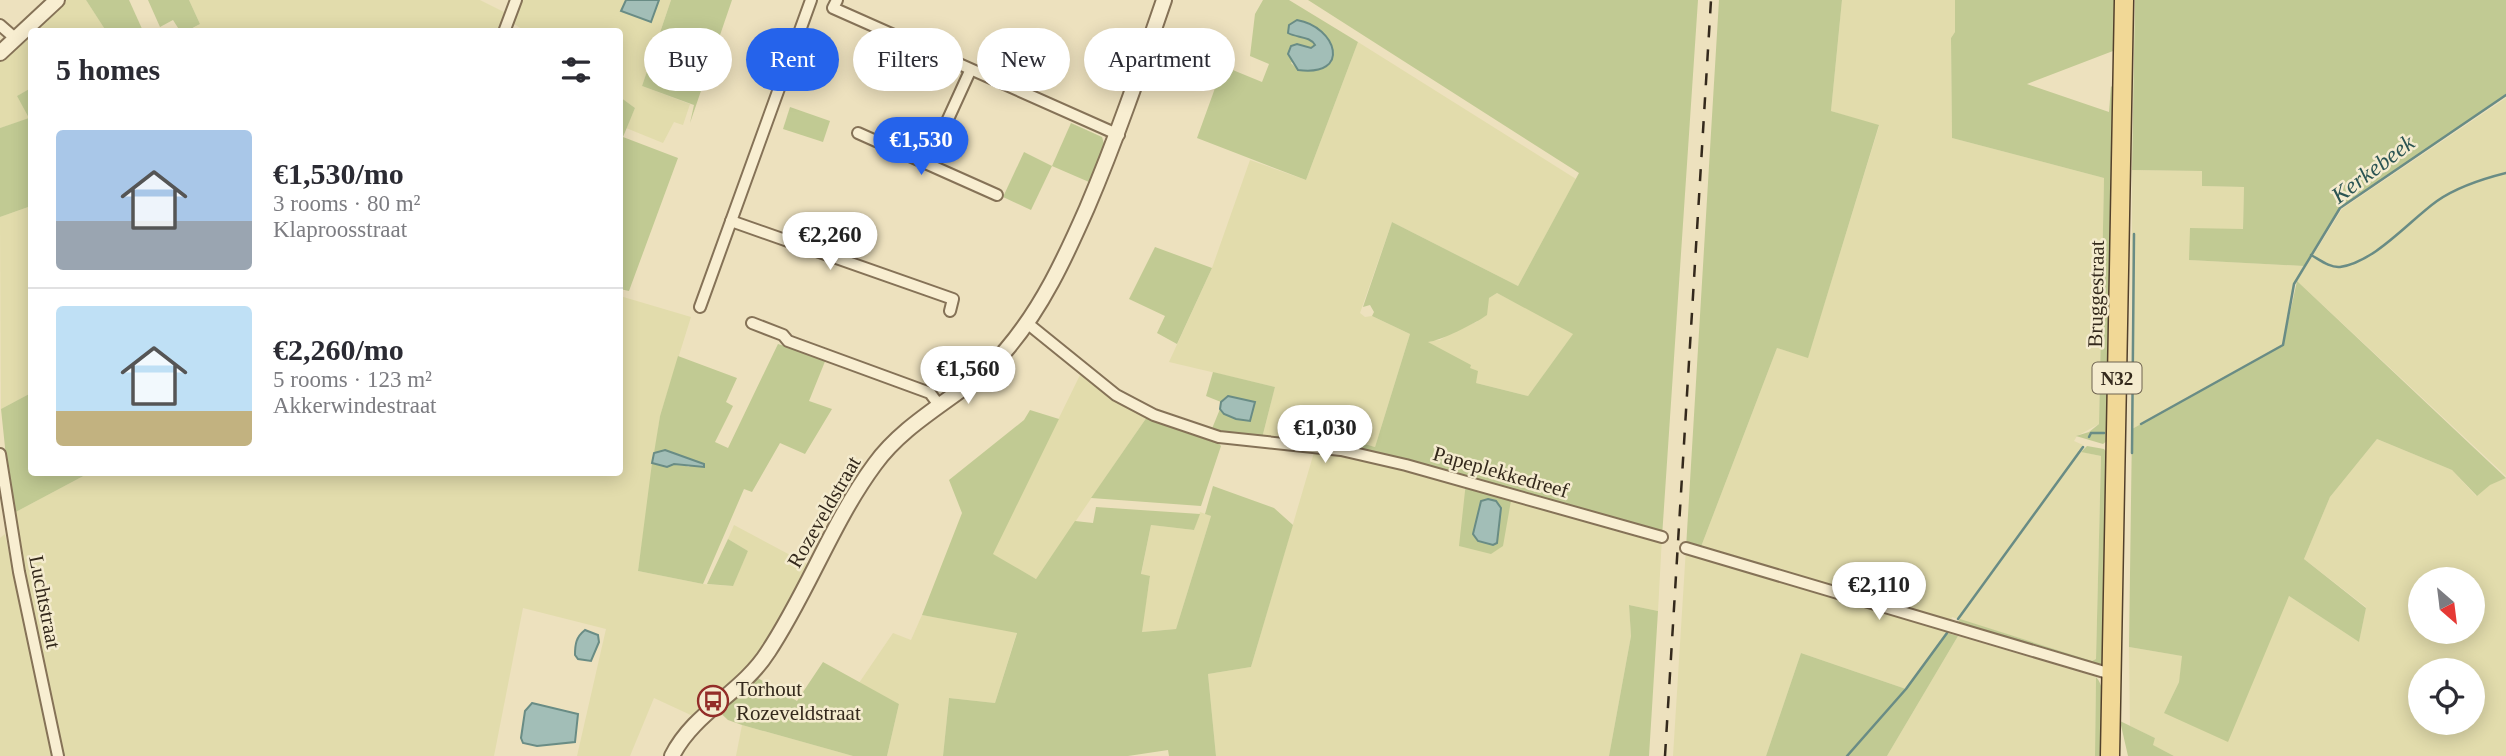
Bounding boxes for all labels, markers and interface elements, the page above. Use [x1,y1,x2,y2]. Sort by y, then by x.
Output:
chip: Buy [644,28,732,91]
chip: Rent [746,28,839,91]
chip: Filters [853,28,963,91]
chip: New [977,28,1070,91]
chip: Apartment [1084,28,1235,91]
icon: filters [557,51,595,89]
text: 5 homes [56,53,160,86]
pin: €1,530 [864,118,978,177]
text: €1,530 [889,127,953,152]
water label: Kerkebeek [2326,129,2420,209]
text: €1,530/mo [273,157,404,190]
icon: home [112,158,196,242]
text: 3 rooms · 80 m² [273,191,420,216]
pin: €2,260 [773,212,887,272]
text: Klaproosstraat [273,217,407,242]
text: €2,260 [798,222,862,247]
street label: Bruggestraat [2083,240,2109,348]
text: €2,260/mo [273,333,404,366]
icon: home [112,334,196,418]
pin: €1,560 [911,346,1025,406]
text: €1,560 [936,356,1000,381]
road number: N32 [2092,362,2142,394]
text: 5 rooms · 123 m² [273,367,432,392]
text: Akkerwindestraat [273,393,437,418]
pin: €1,030 [1268,406,1382,465]
text: €1,030 [1293,415,1357,440]
street label: Papeplekkedreef [1430,441,1572,503]
street label: Rozeveldstraat [782,452,866,572]
street label: Luchtstraat [24,553,66,651]
pin: €2,110 [1822,562,1936,622]
north arrow [2408,567,2485,644]
map controls [2408,567,2485,735]
text: €2,110 [1848,572,1910,597]
button: locate [2408,658,2485,735]
place label: Torhout Rozeveldstraat [736,677,861,725]
bus stop icon: Torhout Rozeveldstraat [696,684,730,718]

